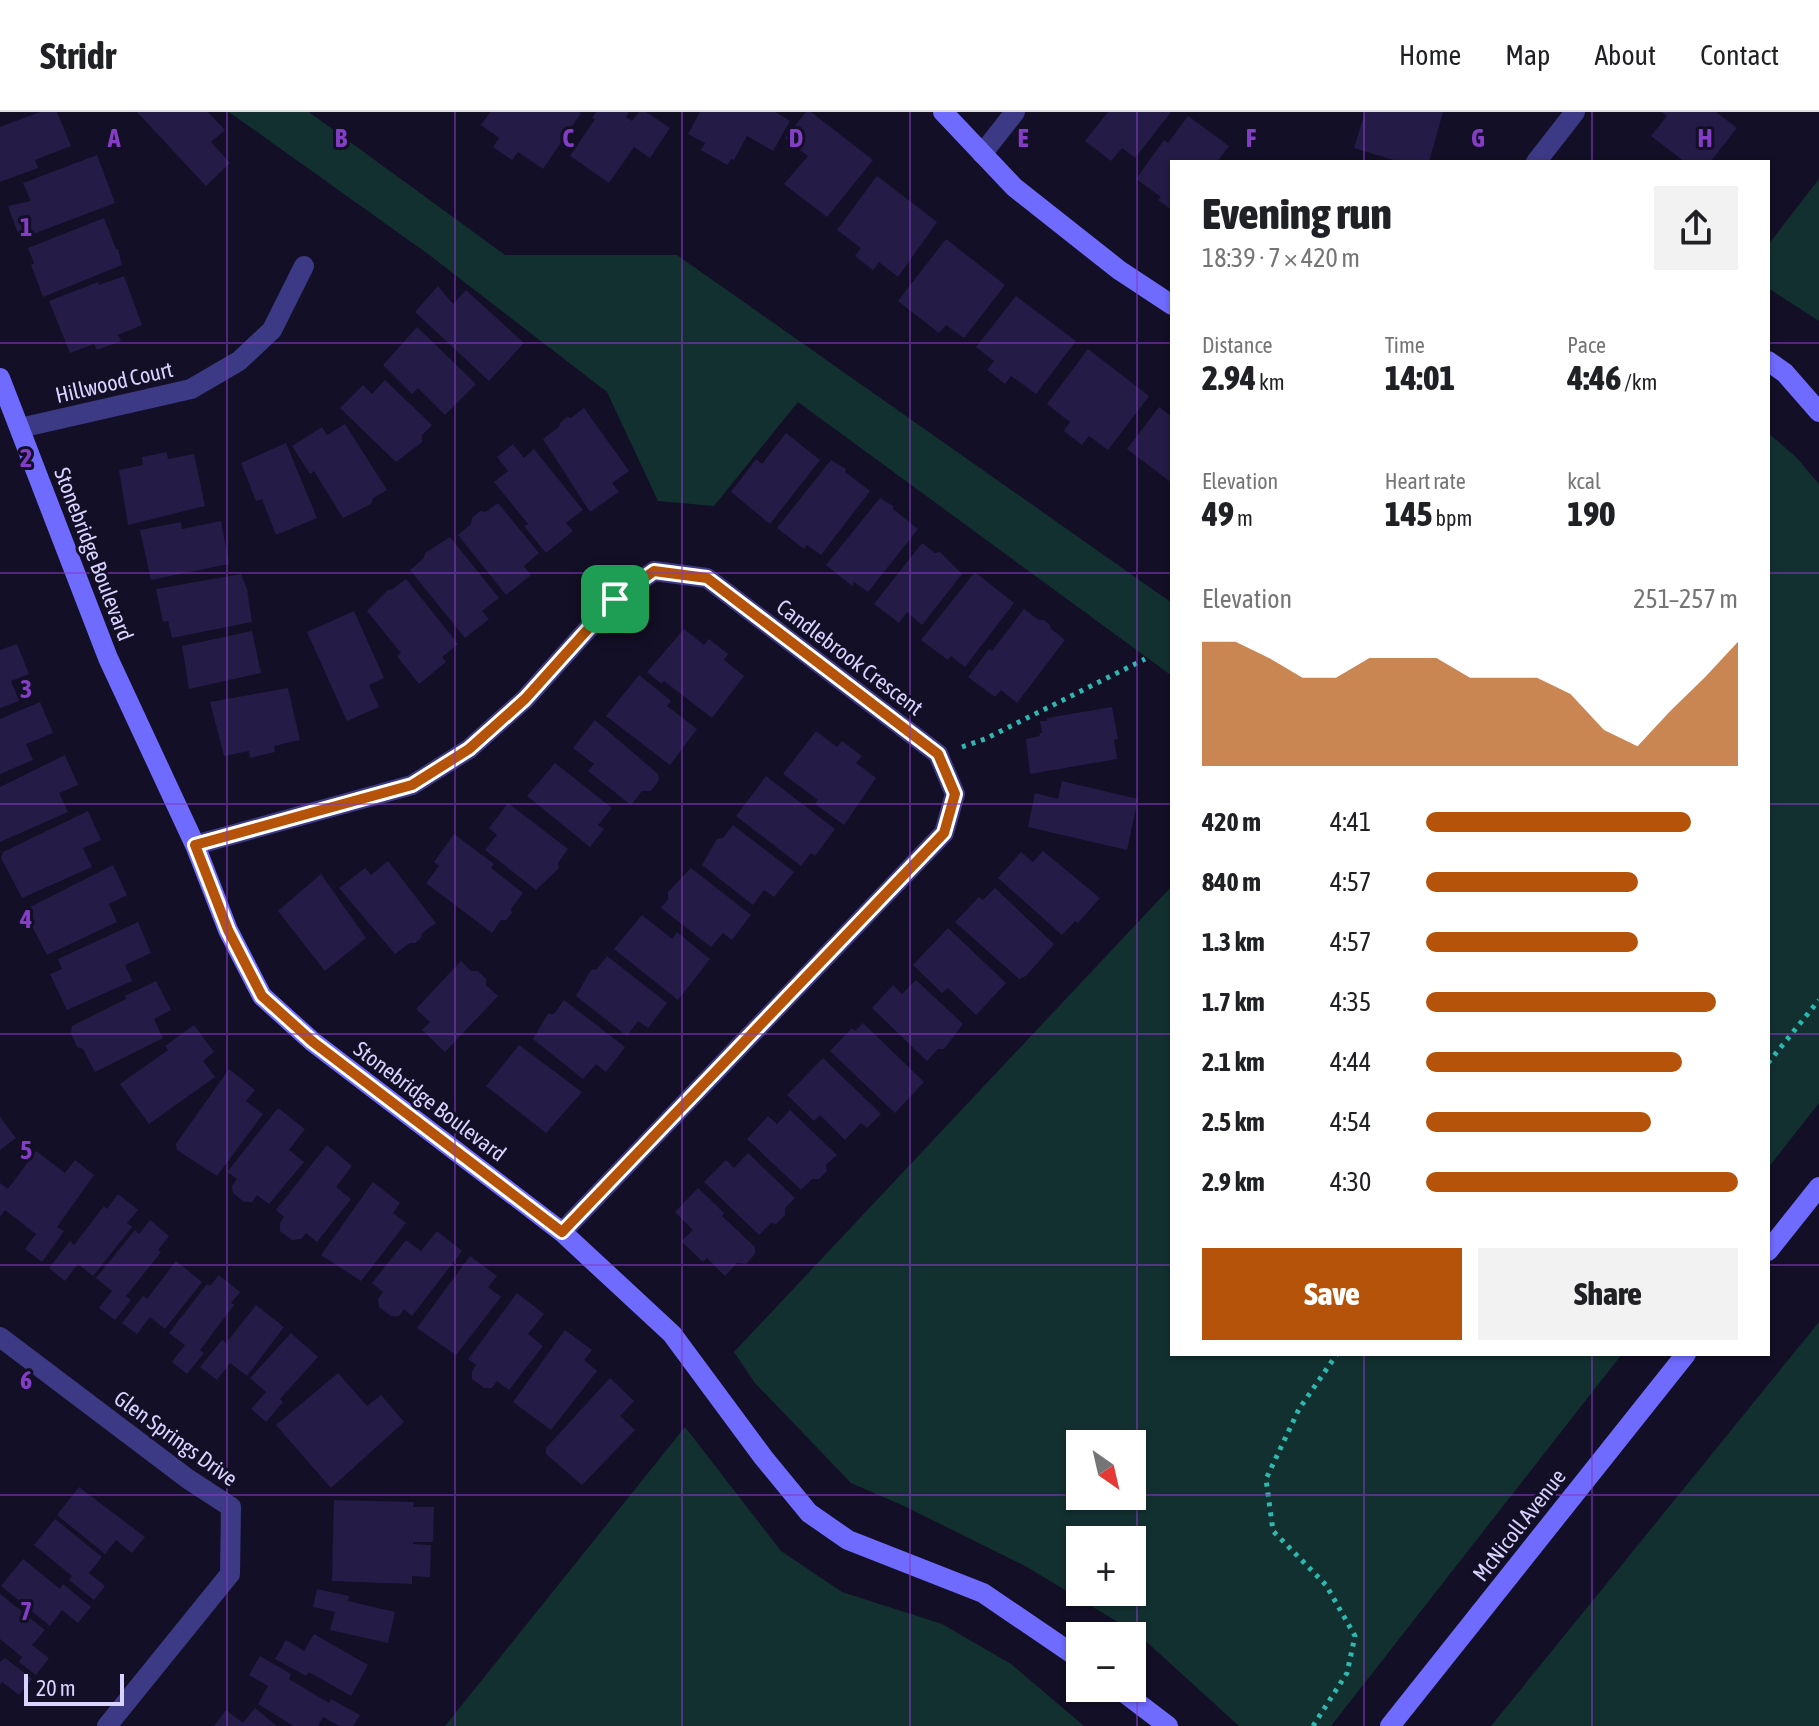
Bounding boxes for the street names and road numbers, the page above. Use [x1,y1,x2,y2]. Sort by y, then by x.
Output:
street label: Hillwood Court [53,356,175,408]
street label: Stonebridge Boulevard [49,464,139,644]
street label: Candlebrook Crescent [772,594,928,720]
street label: Stonebridge Boulevard [349,1035,511,1167]
street label: Glen Springs Drive [109,1385,243,1491]
street label: McNicoll Avenue [1467,1464,1571,1586]

